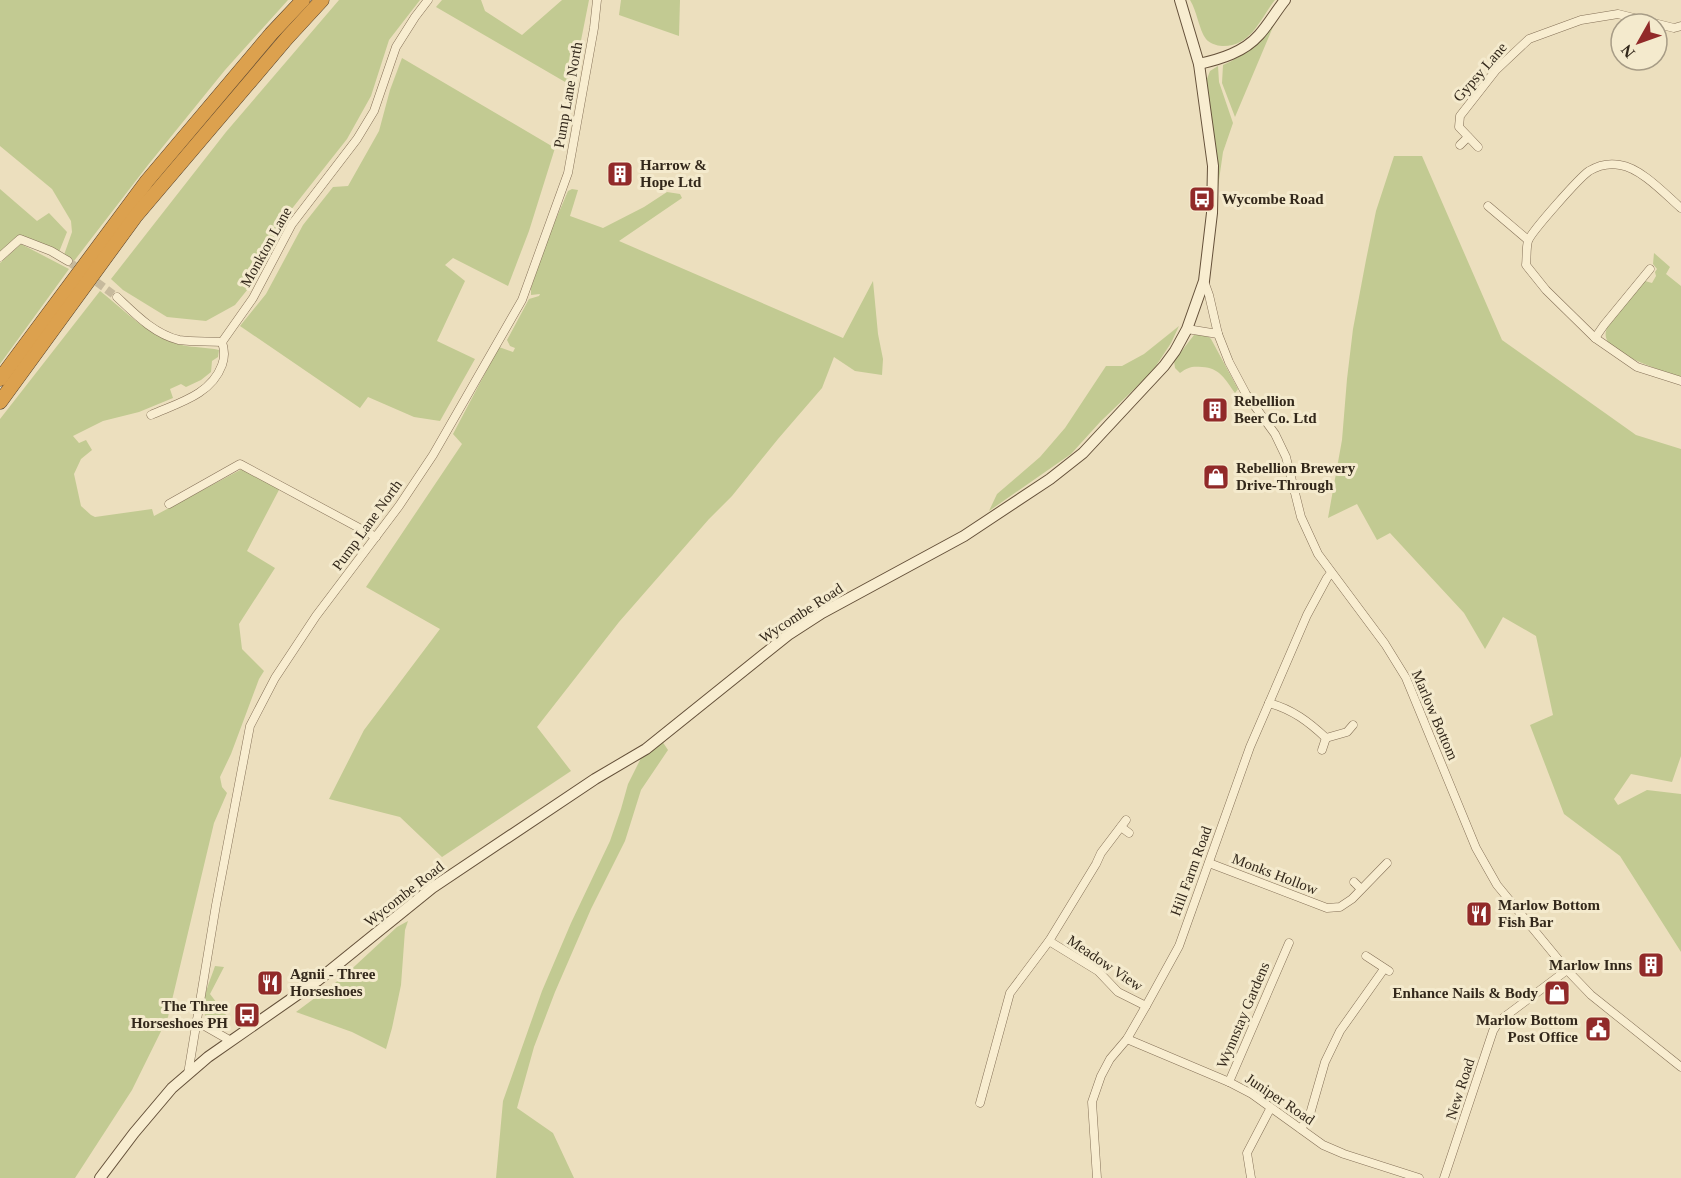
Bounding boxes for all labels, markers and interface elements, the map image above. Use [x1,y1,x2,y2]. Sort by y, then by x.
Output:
north arrow [1609,12,1669,72]
street label: Gypsy Lane [1450,39,1510,105]
street label: Pump Lane North [551,40,585,149]
text: N [1617,41,1638,61]
place label: Harrow & Hope Ltd [640,157,707,190]
building icon: Harrow & Hope Ltd [605,159,635,189]
bus stop icon: Wycombe Road [1187,184,1217,214]
place label: Wycombe Road [1222,191,1324,207]
street label: Monkton Lane [237,204,295,290]
place label: Rebellion Beer Co. Ltd [1234,393,1317,426]
building icon: Rebellion Beer Co. Ltd [1200,395,1230,425]
place label: Rebellion Brewery Drive-Through [1236,460,1356,493]
shop icon: Rebellion Brewery Drive-Through [1201,462,1231,492]
street label: Pump Lane North [329,476,405,573]
street label: Wycombe Road [756,580,846,646]
street label: Marlow Bottom [1409,668,1461,763]
street label: Hill Farm Road [1167,824,1215,918]
street label: Monks Hollow [1230,850,1320,898]
street label: Wycombe Road [361,858,447,930]
place label: Marlow Bottom Fish Bar [1498,897,1601,930]
restaurant icon: Marlow Bottom Fish Bar [1464,899,1494,929]
street label: Meadow View [1064,932,1146,994]
building icon: Marlow Inns [1636,950,1666,980]
place label: Marlow Inns [1549,957,1632,973]
street label: Wynnstay Gardens [1213,959,1273,1070]
place label: Agnii - Three Horseshoes [290,966,376,999]
restaurant icon: Agnii - Three Horseshoes [255,968,285,998]
shop icon: Enhance Nails & Body [1542,978,1572,1008]
place label: Enhance Nails & Body [1393,985,1538,1001]
place label: The Three Horseshoes PH [131,998,228,1031]
bus stop icon: The Three Horseshoes PH [232,1000,262,1030]
place label: Marlow Bottom Post Office [1476,1012,1578,1045]
public building icon: Marlow Bottom Post Office [1583,1014,1613,1044]
street label: New Road [1443,1056,1478,1122]
street label: Juniper Road [1243,1070,1318,1128]

